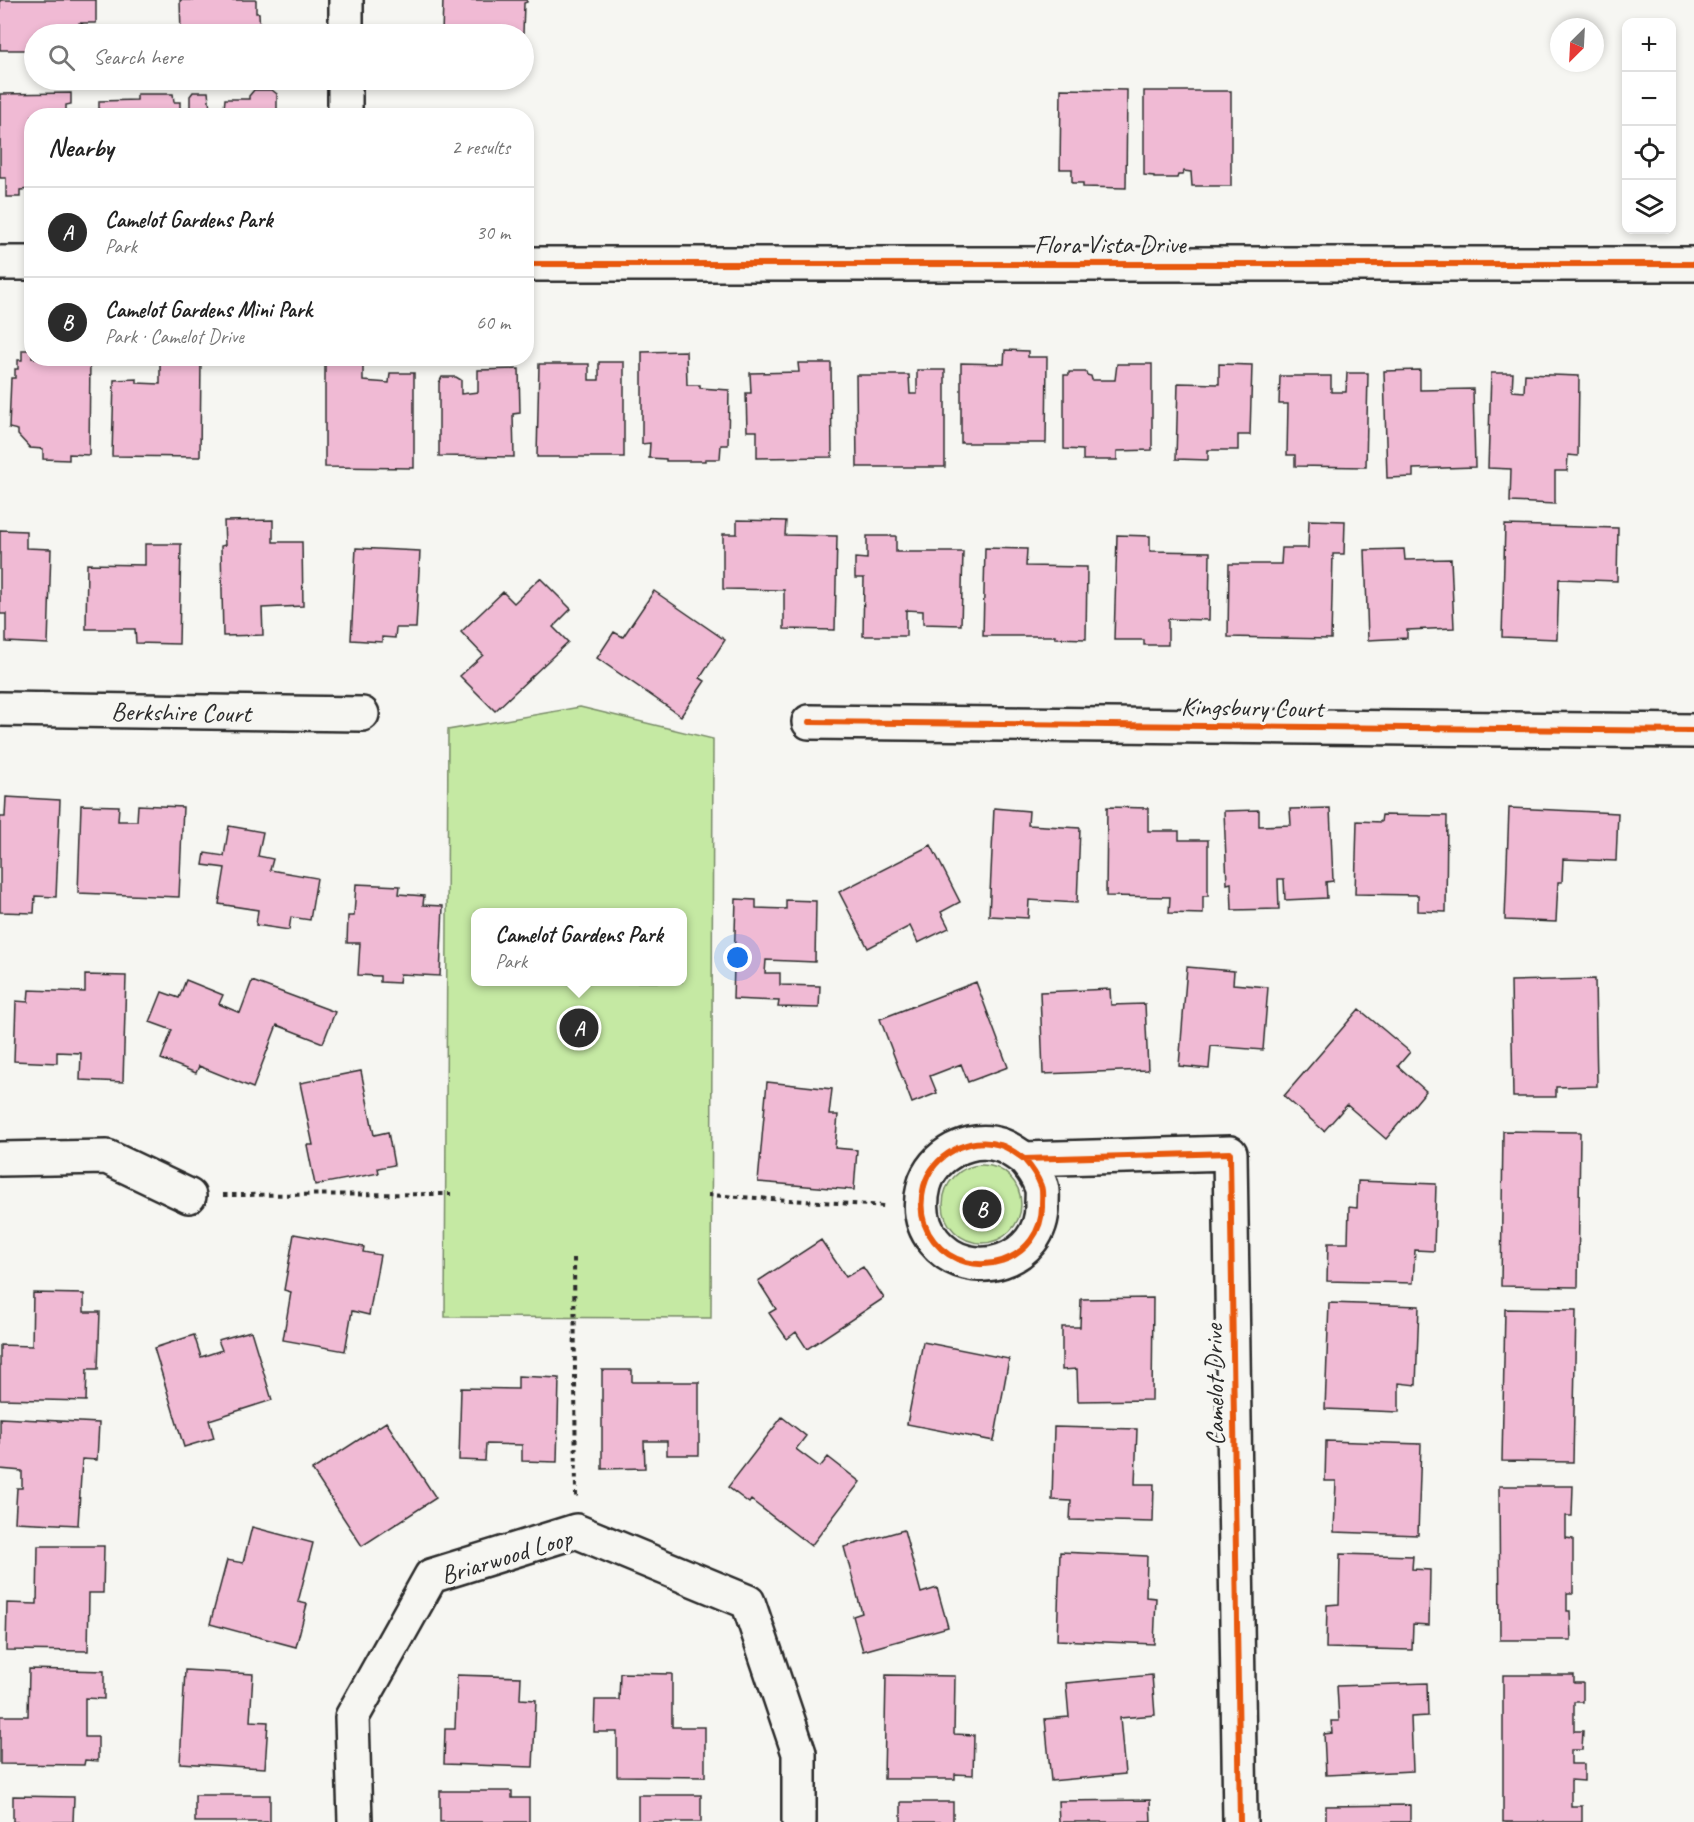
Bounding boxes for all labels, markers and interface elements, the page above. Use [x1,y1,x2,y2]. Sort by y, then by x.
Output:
north arrow [1550,18,1604,72]
map controls [1622,18,1676,234]
button: + [1622,18,1676,72]
search box [24,24,534,90]
icon: search [45,41,78,74]
text: Search here [93,43,183,71]
button: − [1622,72,1676,126]
button: locate [1622,126,1676,180]
text: Nearby [48,131,113,164]
text: 2 results [451,135,510,160]
button: layers [1622,180,1676,234]
text: Camelot Gardens Park [105,206,272,234]
text: A [62,220,73,245]
text: 30 m [476,220,510,245]
street label: Flora Vista Drive [1034,228,1187,261]
text: Park [105,234,137,259]
text: Camelot Gardens Mini Park [105,296,312,324]
text: B [62,310,73,335]
text: 60 m [476,310,510,335]
text: Park · Camelot Drive [105,324,244,349]
street label: Kingsbury Court [1181,690,1326,725]
street label: Berkshire Court [111,695,254,730]
popup [471,908,687,986]
text: Camelot Gardens Park [495,921,663,949]
your location [723,943,752,972]
text: Park [495,949,527,974]
pin: A [560,1006,598,1050]
pin: B [962,1186,1002,1232]
street label: Camelot Drive [1197,1322,1232,1446]
street label: Briarwood Loop [437,1520,578,1592]

